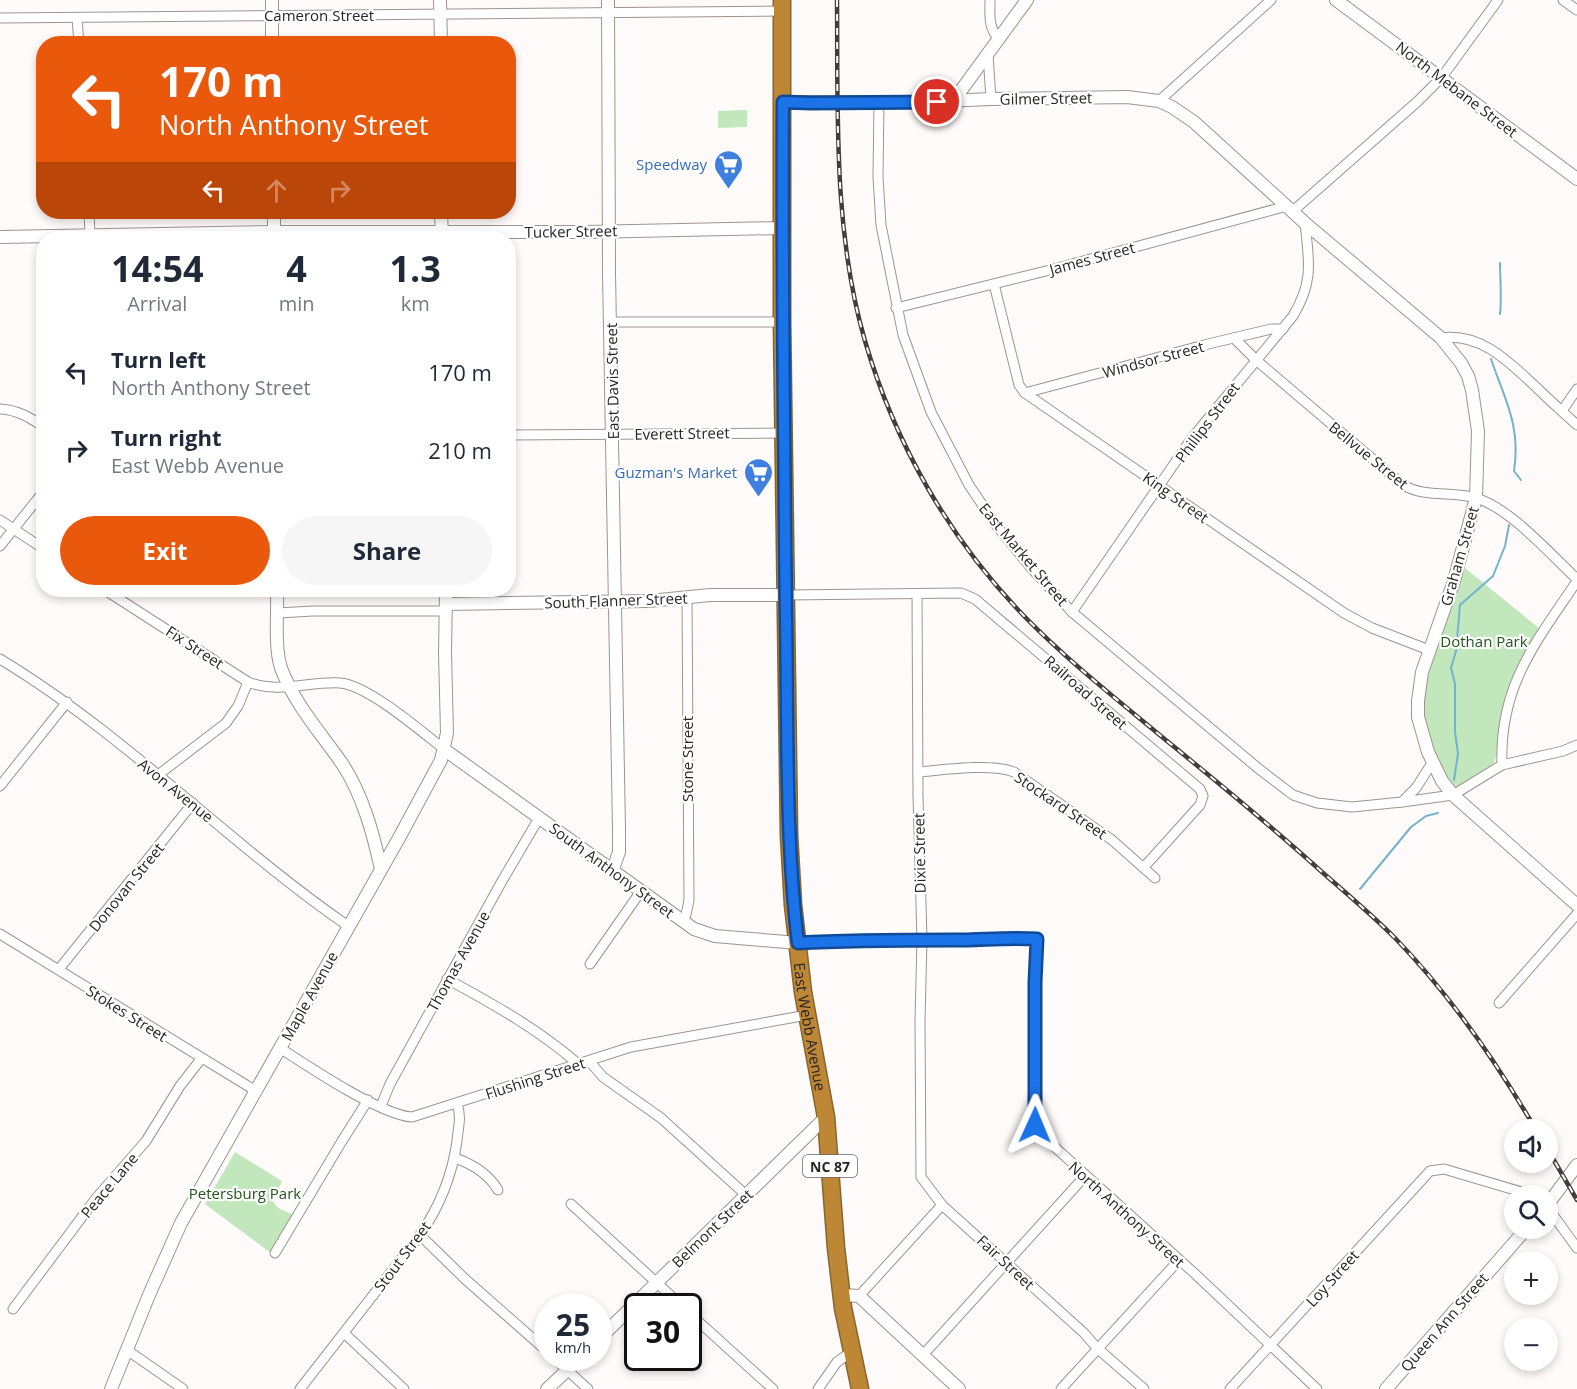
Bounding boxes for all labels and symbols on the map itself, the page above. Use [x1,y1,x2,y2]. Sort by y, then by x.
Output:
street label: Cameron Street [264,5,374,25]
street label: North Mebane Street [1392,37,1522,141]
pin [911,76,962,127]
street label: Gilmer Street [999,87,1093,109]
supermarket icon: Speedway [712,148,744,190]
place label: Speedway [636,154,707,174]
street label: Tucker Street [524,220,618,242]
street label: James Street [1045,237,1137,280]
street label: East Davis Street [601,323,623,439]
street label: Windsor Street [1100,336,1206,382]
street label: Phillips Street [1170,378,1244,466]
street label: Bellvue Street [1325,417,1413,493]
street label: Everett Street [634,422,730,444]
supermarket icon: Guzman's Market [742,456,774,498]
place label: Guzman's Market [615,462,737,482]
street label: King Street [1139,467,1213,527]
street label: East Market Street [975,498,1073,610]
street label: Graham Street [1435,504,1483,608]
street label: South Flanner Street [544,588,688,612]
street label: Fix Street [162,621,228,673]
park label: Dothan Park [1440,631,1528,651]
street label: Railroad Street [1040,650,1132,734]
street label: Stone Street [677,716,697,802]
street label: Avon Avenue [134,753,218,827]
street label: Stockard Street [1011,767,1111,843]
street label: Dixie Street [908,813,930,893]
street label: South Anthony Street [546,818,678,922]
street label: Donovan Street [84,838,168,936]
street label: Thomas Avenue [422,907,494,1015]
street label: Maple Avenue [276,948,342,1044]
street label: East Webb Avenue [790,961,831,1092]
street label: Stokes Street [83,980,171,1046]
street label: Flushing Street [482,1052,588,1104]
position arrow [1003,1093,1067,1157]
street label: Peace Lane [76,1148,142,1222]
road number: NC 87 [803,1155,857,1177]
street label: North Anthony Street [1065,1156,1189,1272]
park label: Petersburg Park [189,1183,301,1203]
street label: Belmont Street [667,1184,757,1272]
street label: Stout Street [369,1217,435,1295]
street label: Fair Street [973,1230,1039,1294]
street label: Loy Street [1301,1245,1363,1311]
street label: Queen Ann Street [1396,1268,1492,1376]
speed limit sign: 30 [624,1293,702,1371]

